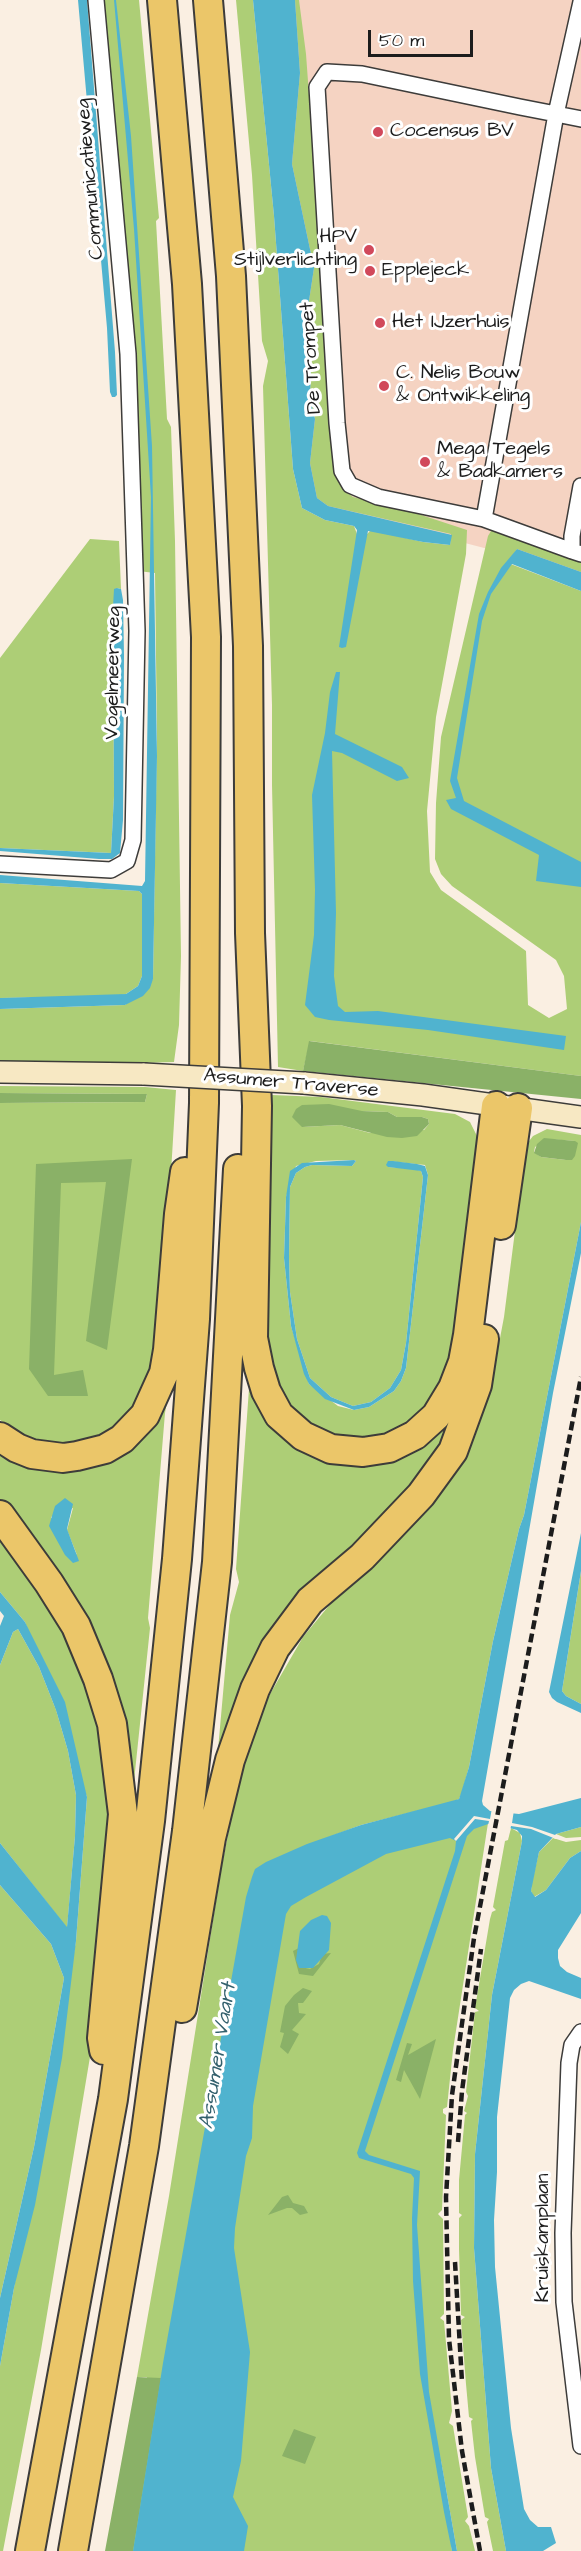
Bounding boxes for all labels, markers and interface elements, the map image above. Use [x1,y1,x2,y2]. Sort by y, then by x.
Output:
scale bar [371,18,476,56]
text: 50 m [379,28,424,53]
street label: Communicatieweg [72,97,110,261]
place label: Cocensus BV [390,120,514,144]
marker: Cocensus BV [371,125,385,139]
place label: HPV Stijlverlichting [234,226,357,273]
marker: HPV Stijlverlichting [362,243,376,257]
place label: Epplejeck [382,259,469,283]
marker: Epplejeck [363,264,377,278]
street label: De Trompet [296,301,328,415]
place label: Het IJzerhuis [392,311,510,335]
marker: Het IJzerhuis [373,316,387,330]
place label: C. Nelis Bouw & Ontwikkeling [396,362,530,409]
marker: C. Nelis Bouw & Ontwikkeling [377,379,391,393]
place label: Mega Tegels & Badkamers [437,438,563,485]
marker: Mega Tegels & Badkamers [418,455,432,469]
street label: Vogelmeerweg [101,606,127,740]
street label: Assumer Traverse [203,1064,379,1104]
water label: Assumer Vaart [195,1981,243,2131]
street label: Kruiskamplaan [532,2173,556,2303]

